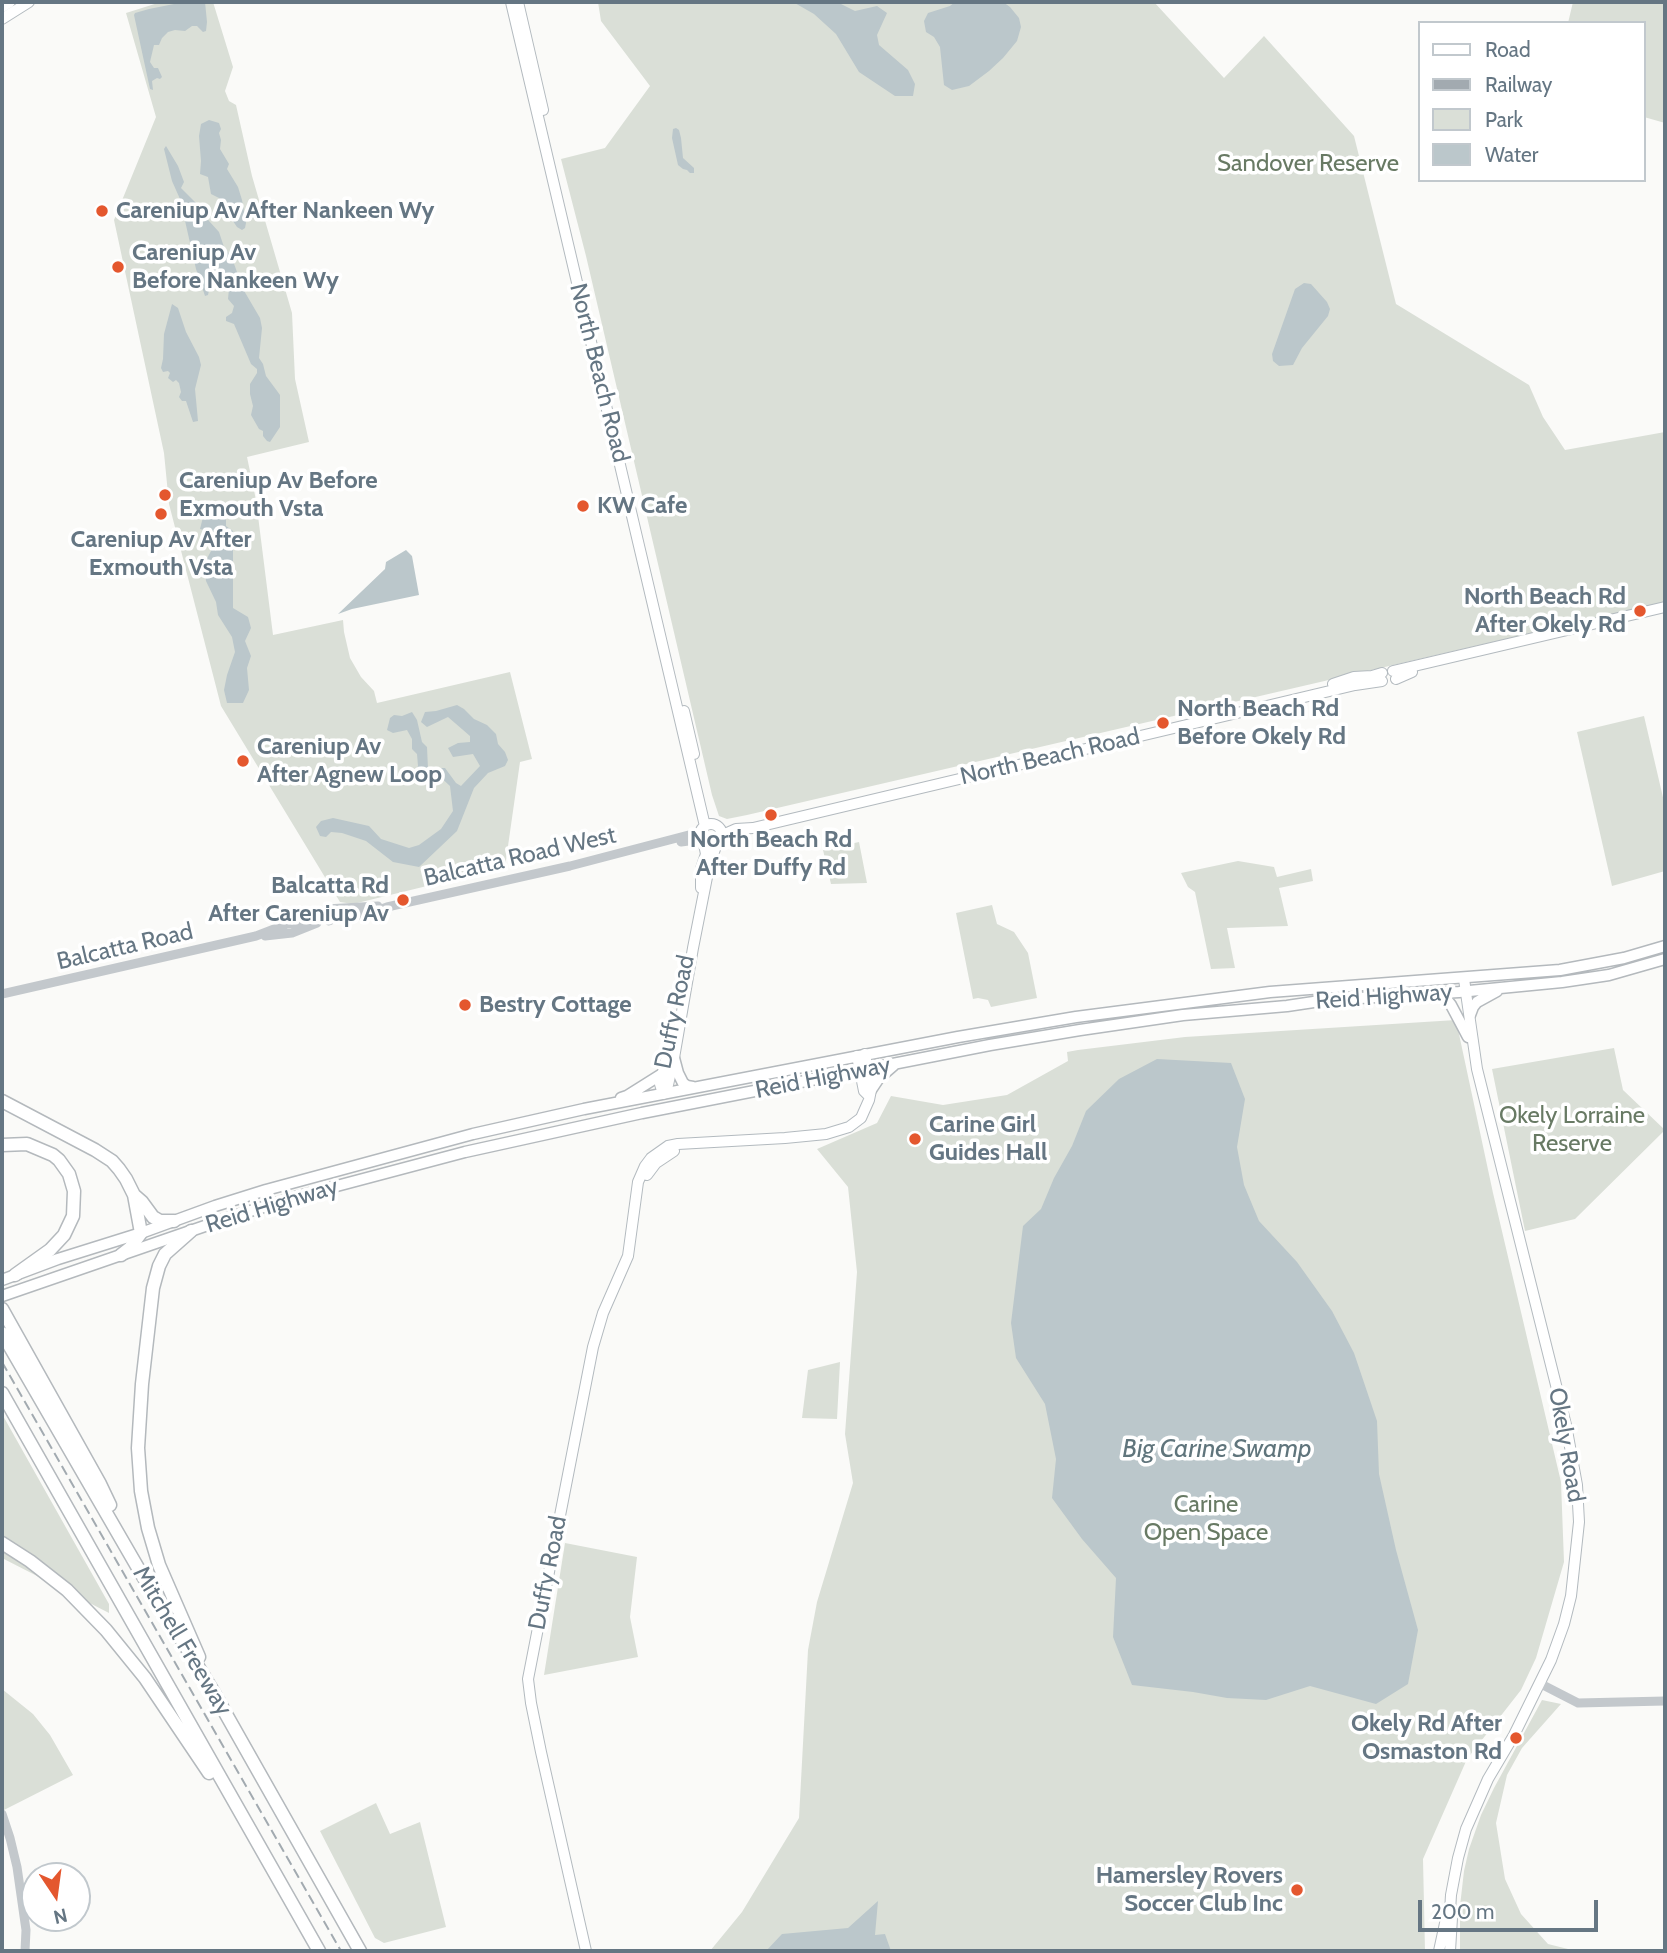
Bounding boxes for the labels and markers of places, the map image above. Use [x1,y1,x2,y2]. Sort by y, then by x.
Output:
place label: Careniup Av After Nankeen Wy [116,197,435,225]
marker: Careniup Av After Nankeen Wy [94,203,110,219]
place label: Careniup Av Before Nankeen Wy [132,239,339,295]
marker: Careniup Av Before Nankeen Wy [110,259,126,275]
place label: Careniup Av Before Exmouth Vsta [179,467,378,523]
marker: Careniup Av Before Exmouth Vsta [157,487,173,503]
place label: KW Cafe [597,492,687,520]
marker: KW Cafe [575,498,591,514]
marker: Careniup Av After Exmouth Vsta [153,506,169,522]
place label: Careniup Av After Exmouth Vsta [71,526,251,582]
place label: North Beach Rd After Okely Rd [1464,583,1626,639]
marker: North Beach Rd After Okely Rd [1632,603,1648,619]
place label: North Beach Rd Before Okely Rd [1177,695,1346,751]
marker: North Beach Rd Before Okely Rd [1155,715,1171,731]
place label: Careniup Av After Agnew Loop [257,733,442,789]
marker: Careniup Av After Agnew Loop [235,753,251,769]
marker: North Beach Rd After Duffy Rd [763,807,779,823]
place label: North Beach Rd After Duffy Rd [690,826,852,882]
place label: Balcatta Rd After Careniup Av [208,872,389,928]
marker: Balcatta Rd After Careniup Av [395,892,411,908]
place label: Bestry Cottage [479,991,632,1019]
marker: Bestry Cottage [457,997,473,1013]
place label: Carine Girl Guides Hall [929,1111,1047,1167]
marker: Carine Girl Guides Hall [907,1131,923,1147]
place label: Okely Rd After Osmaston Rd [1351,1710,1502,1766]
marker: Okely Rd After Osmaston Rd [1508,1730,1524,1746]
place label: Hamersley Rovers Soccer Club Inc [1096,1862,1283,1918]
marker: Hamersley Rovers Soccer Club Inc [1289,1882,1305,1898]

